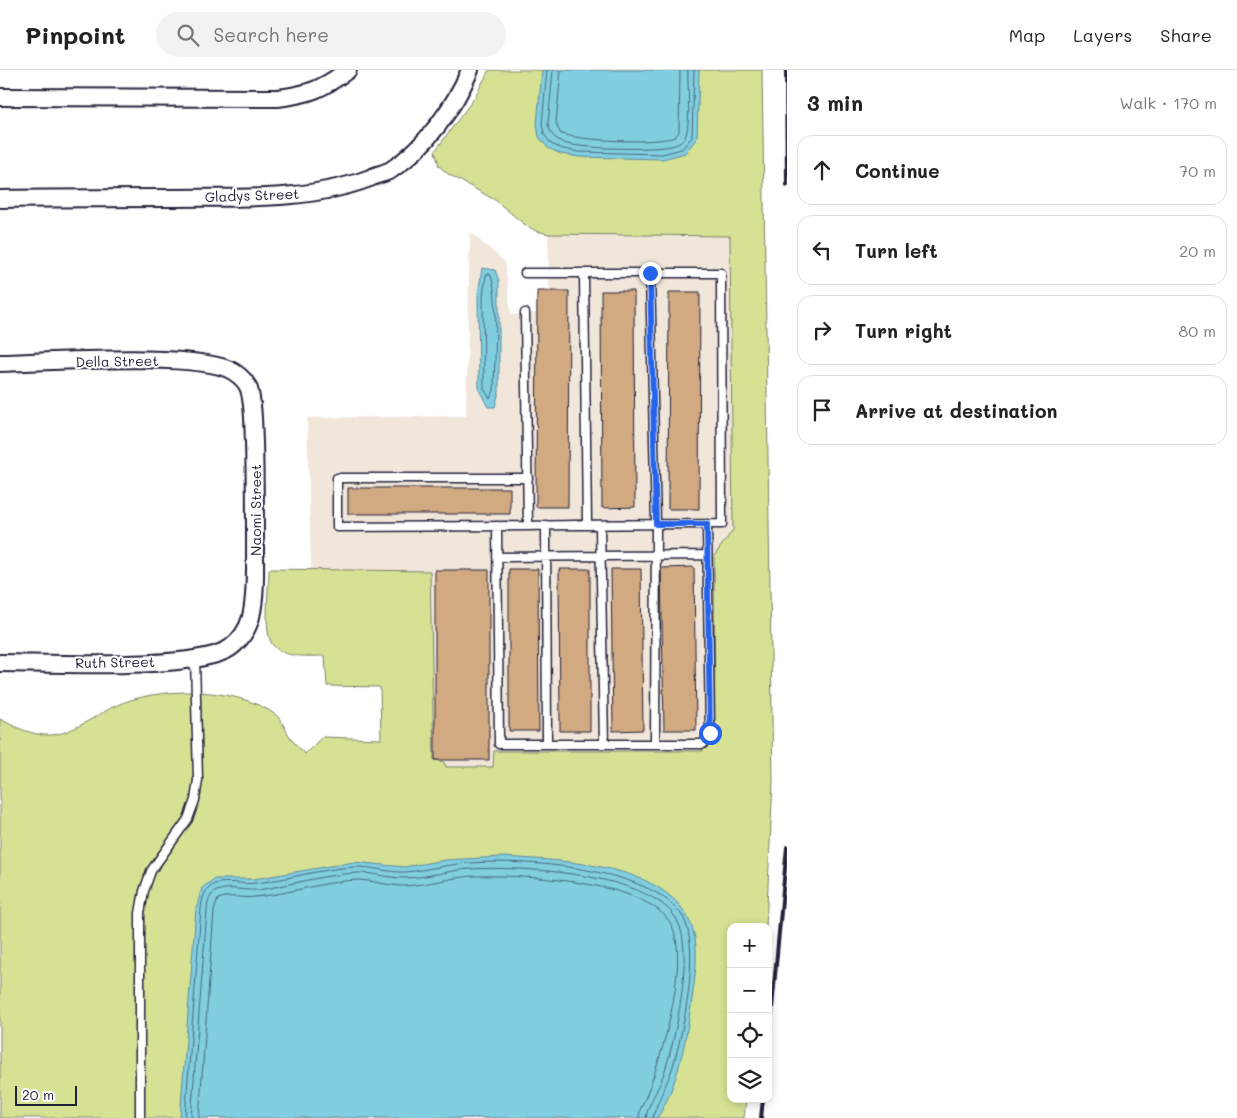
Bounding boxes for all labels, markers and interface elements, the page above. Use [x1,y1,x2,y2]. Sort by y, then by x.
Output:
search box [156,12,506,57]
text: Pinpoint [25,19,126,50]
icon: search [174,21,202,49]
text: Search here [214,22,329,47]
text: Map [1009,23,1045,47]
text: Layers [1073,23,1132,47]
text: Share [1160,23,1212,47]
text: 3 min [807,89,863,116]
text: Walk · 170 m [1119,92,1217,113]
icon: ahead [808,156,836,184]
text: Continue [855,158,940,183]
text: 70 m [1179,160,1216,181]
street label: Gladys Street [204,184,300,206]
icon: left [808,236,836,264]
text: Turn left [855,238,938,263]
text: 20 m [1179,240,1216,261]
route end [639,262,662,285]
icon: right [808,316,836,344]
text: Turn right [855,318,952,343]
text: 80 m [1179,320,1216,341]
street label: Della Street [75,351,159,371]
icon: arrive [808,396,836,424]
text: Arrive at destination [855,398,1058,423]
street label: Naomi Street [246,464,265,556]
street label: Ruth Street [75,652,155,672]
route start [699,722,722,745]
map controls [727,923,772,1103]
button: + [727,923,772,968]
button: − [727,968,772,1013]
button: locate [727,1013,772,1058]
button: layers [727,1058,772,1103]
scale bar [15,1083,78,1106]
text: 20 m [22,1085,54,1104]

